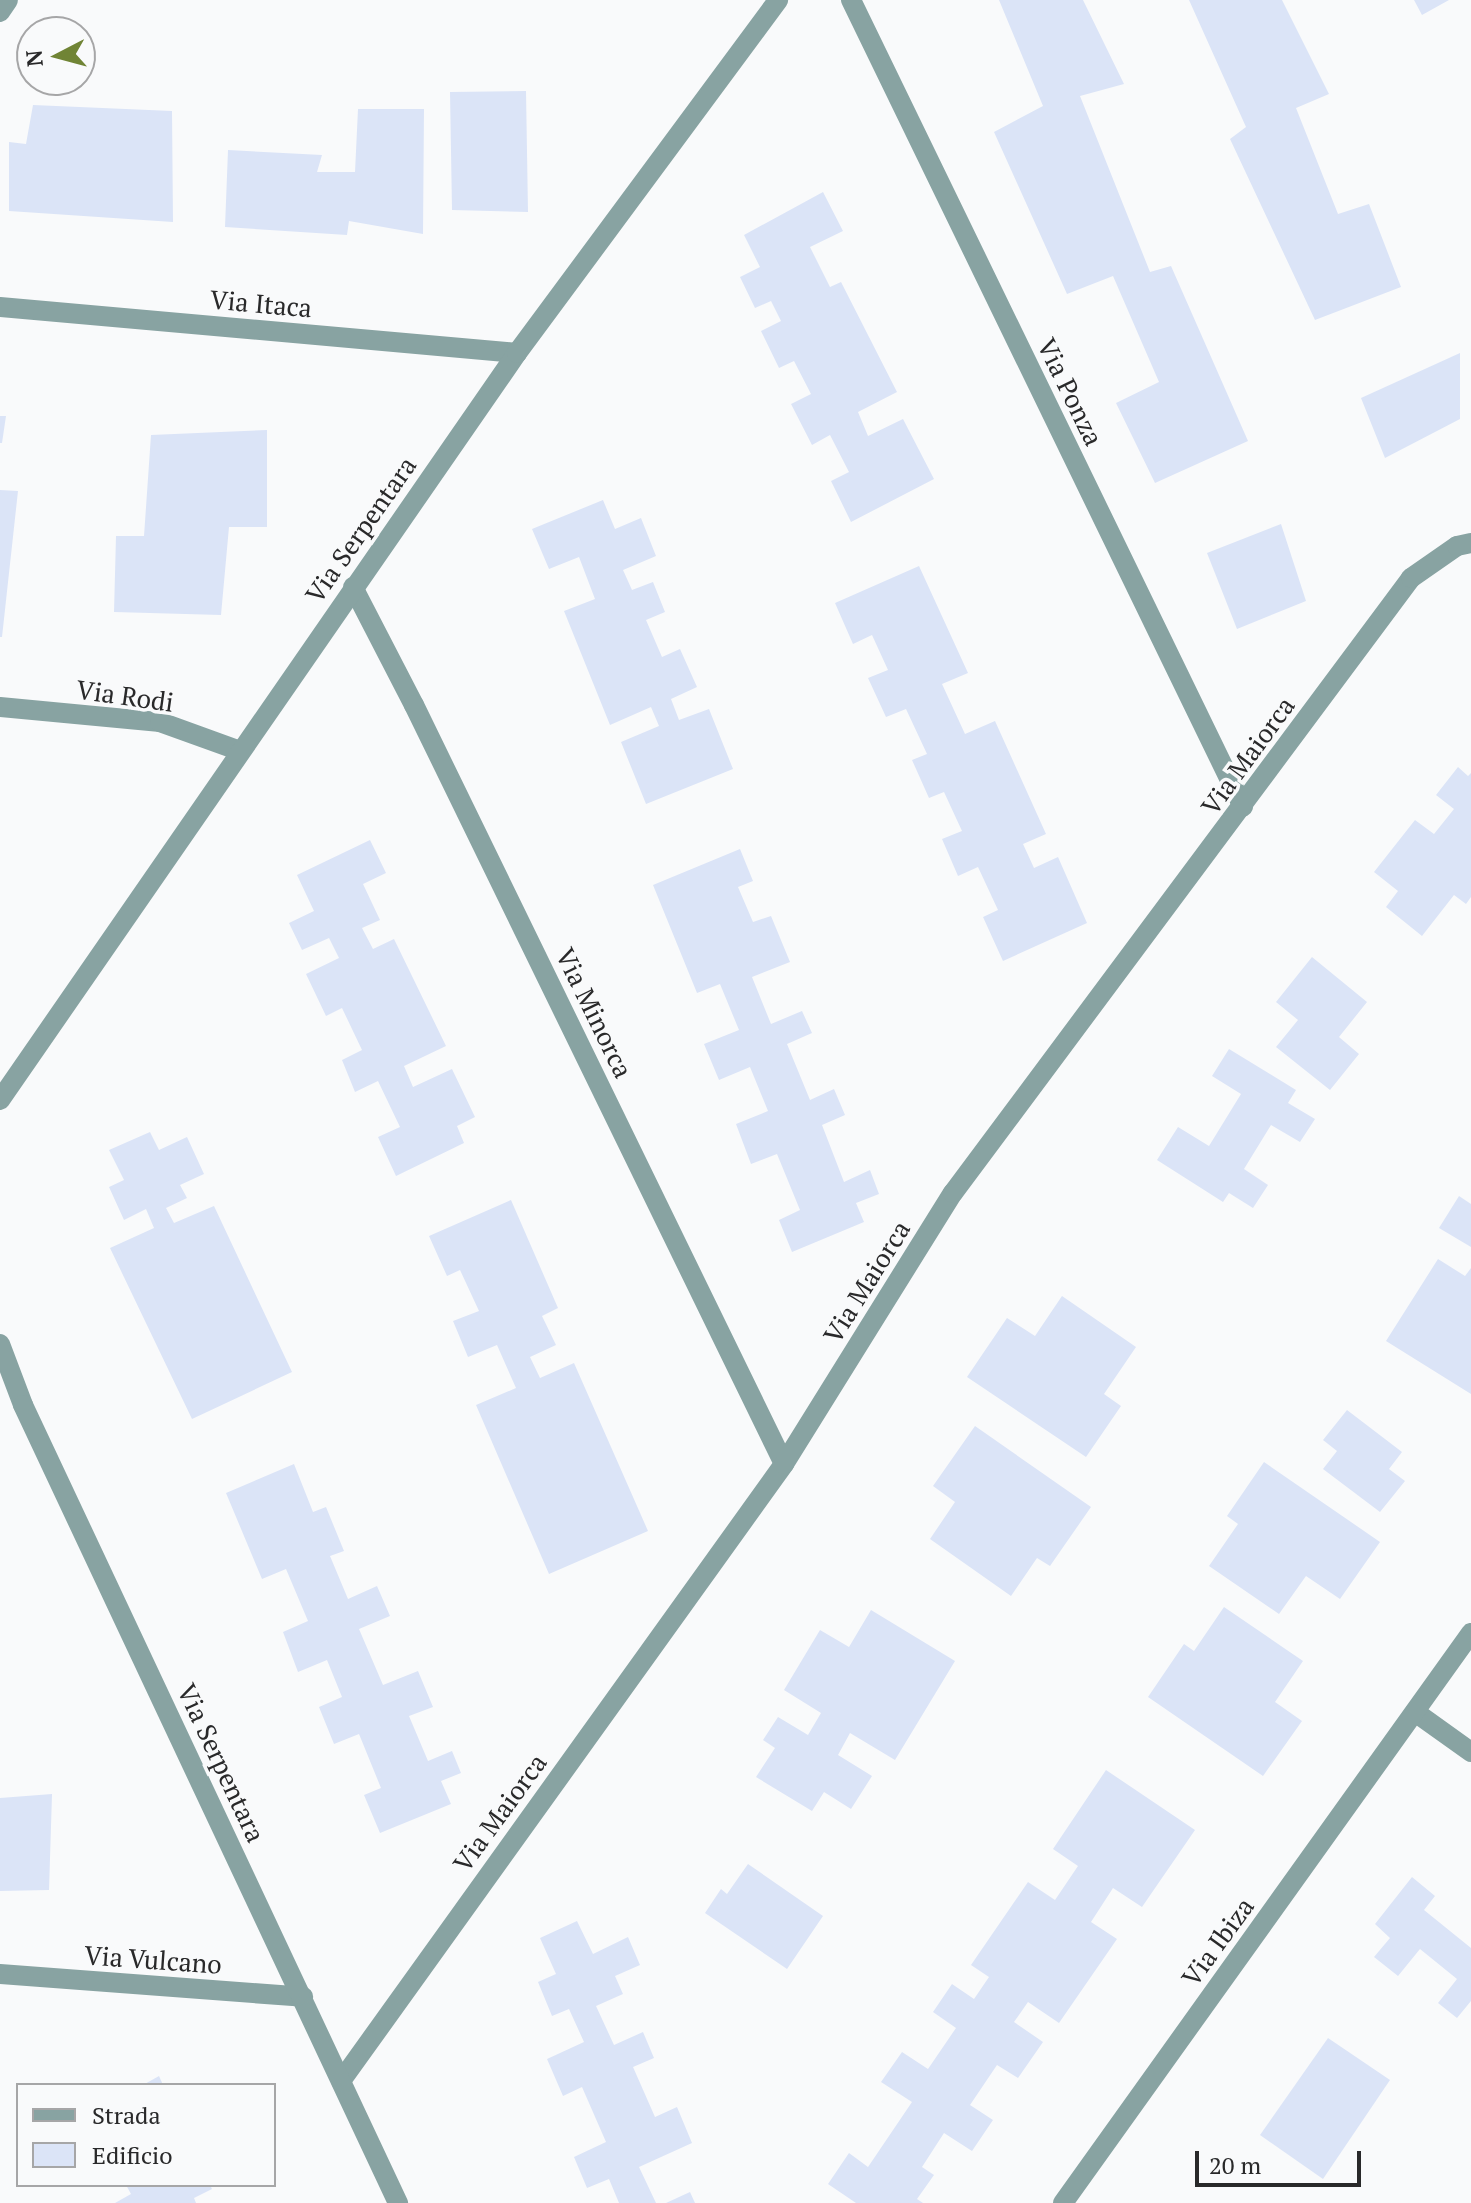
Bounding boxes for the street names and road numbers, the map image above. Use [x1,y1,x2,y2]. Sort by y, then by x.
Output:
street label: Via Itaca [209,284,313,324]
street label: Via Ponza [1031,333,1109,451]
street label: Via Serpentara [299,451,423,609]
street label: Via Rodi [74,674,176,718]
street label: Via Maiorca [1195,691,1301,821]
street label: Via Minorca [549,943,639,1083]
street label: Via Maiorca [817,1215,917,1349]
street label: Via Serpentara [171,1679,271,1847]
street label: Via Maiorca [447,1748,553,1878]
street label: Via Ibiza [1175,1892,1261,1992]
street label: Via Vulcano [83,1940,223,1980]

